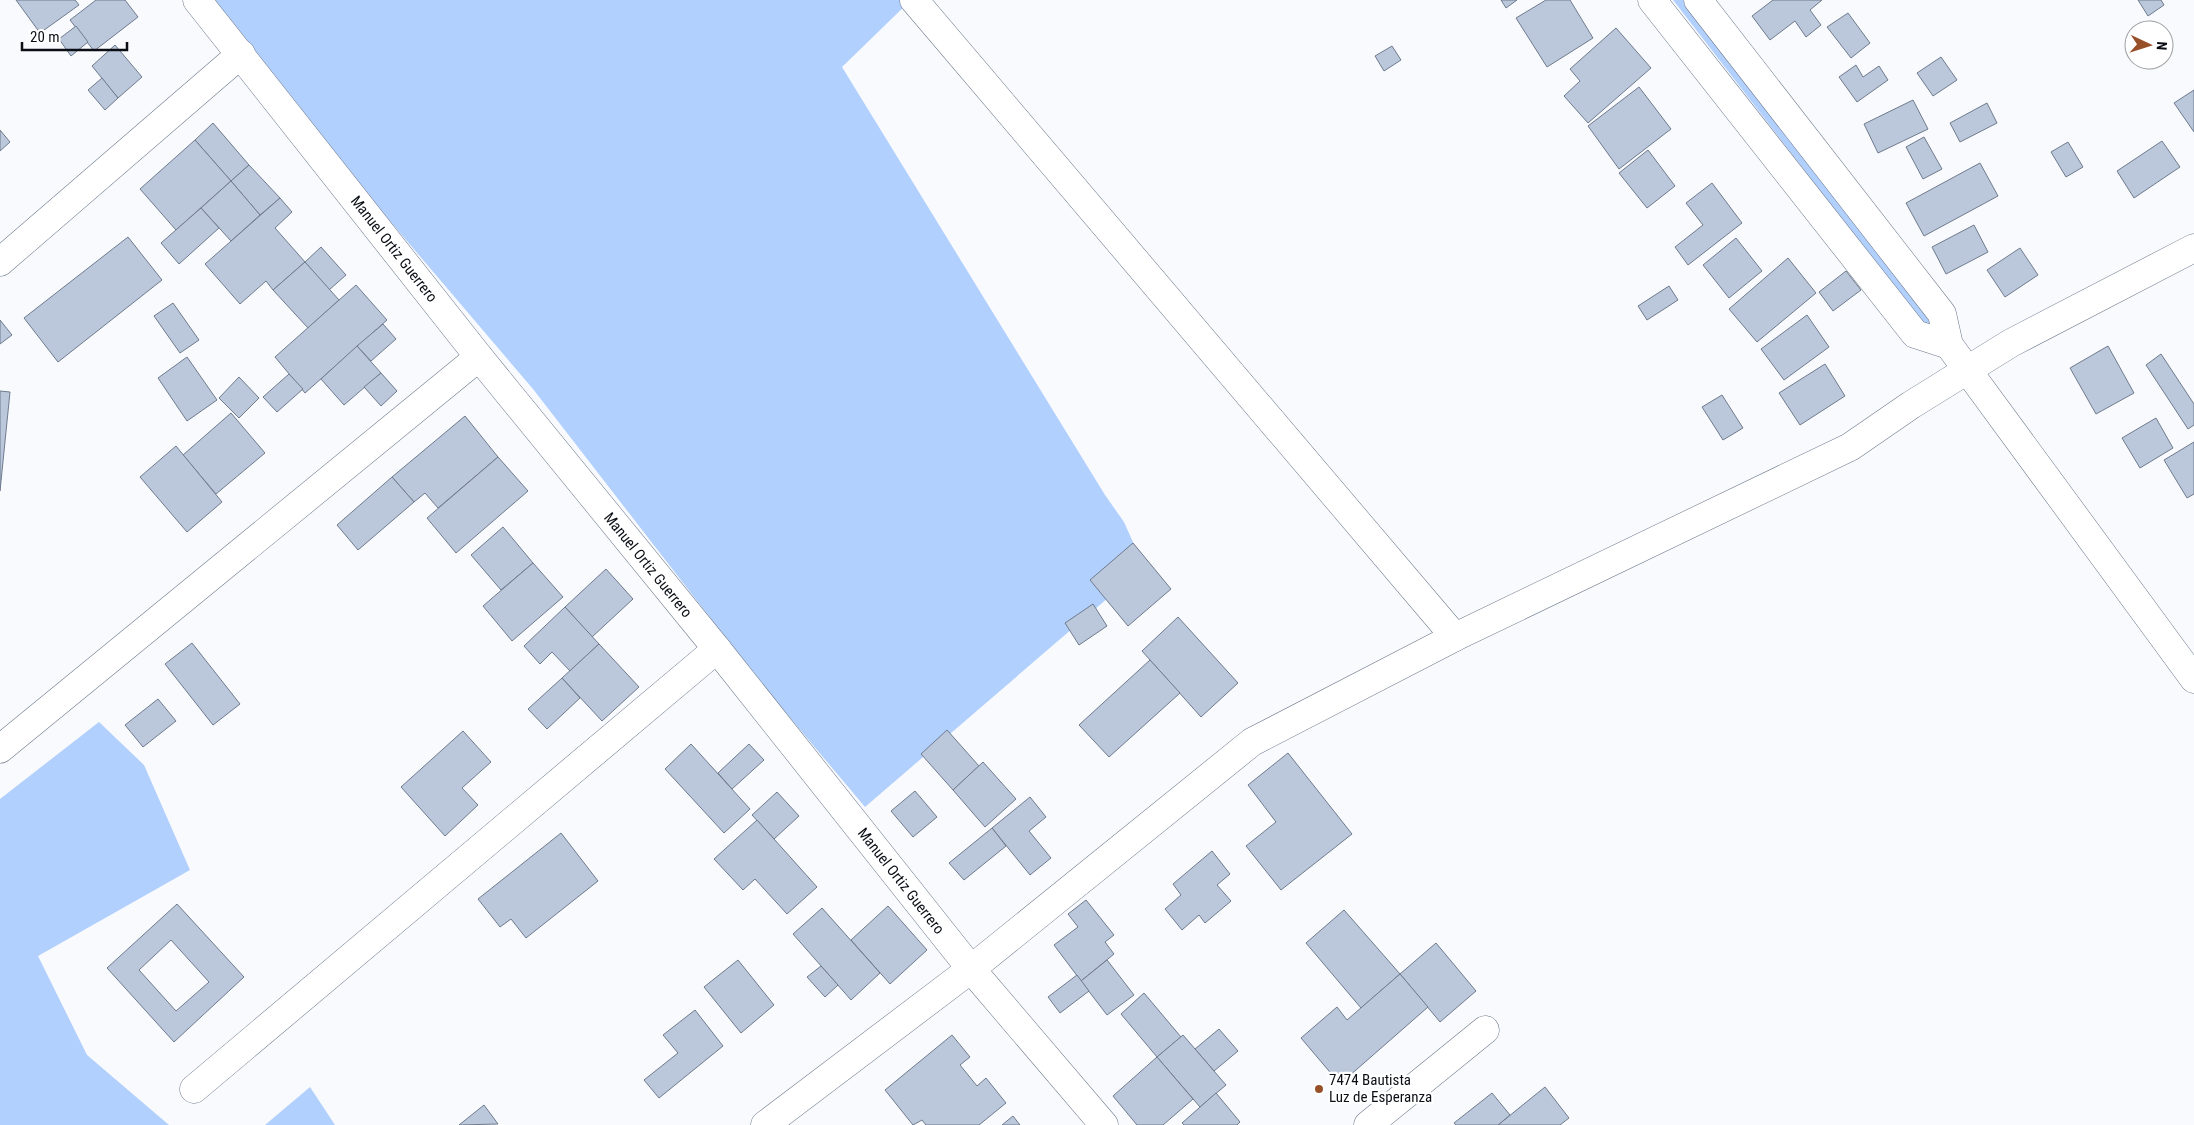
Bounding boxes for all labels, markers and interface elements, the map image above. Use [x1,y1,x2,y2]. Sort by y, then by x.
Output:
scale bar [22,20,128,52]
north arrow [2124,20,2174,70]
text: 20 m [30,28,60,46]
text: N [2154,41,2170,51]
street label: Manuel Ortiz Guerrero [347,192,441,306]
street label: Manuel Ortiz Guerrero [600,509,696,621]
street label: Manuel Ortiz Guerrero [854,824,948,938]
place label: 7474 Bautista Luz de Esperanza [1329,1071,1432,1106]
marker: 7474 Bautista Luz de Esperanza [1313,1083,1325,1095]

